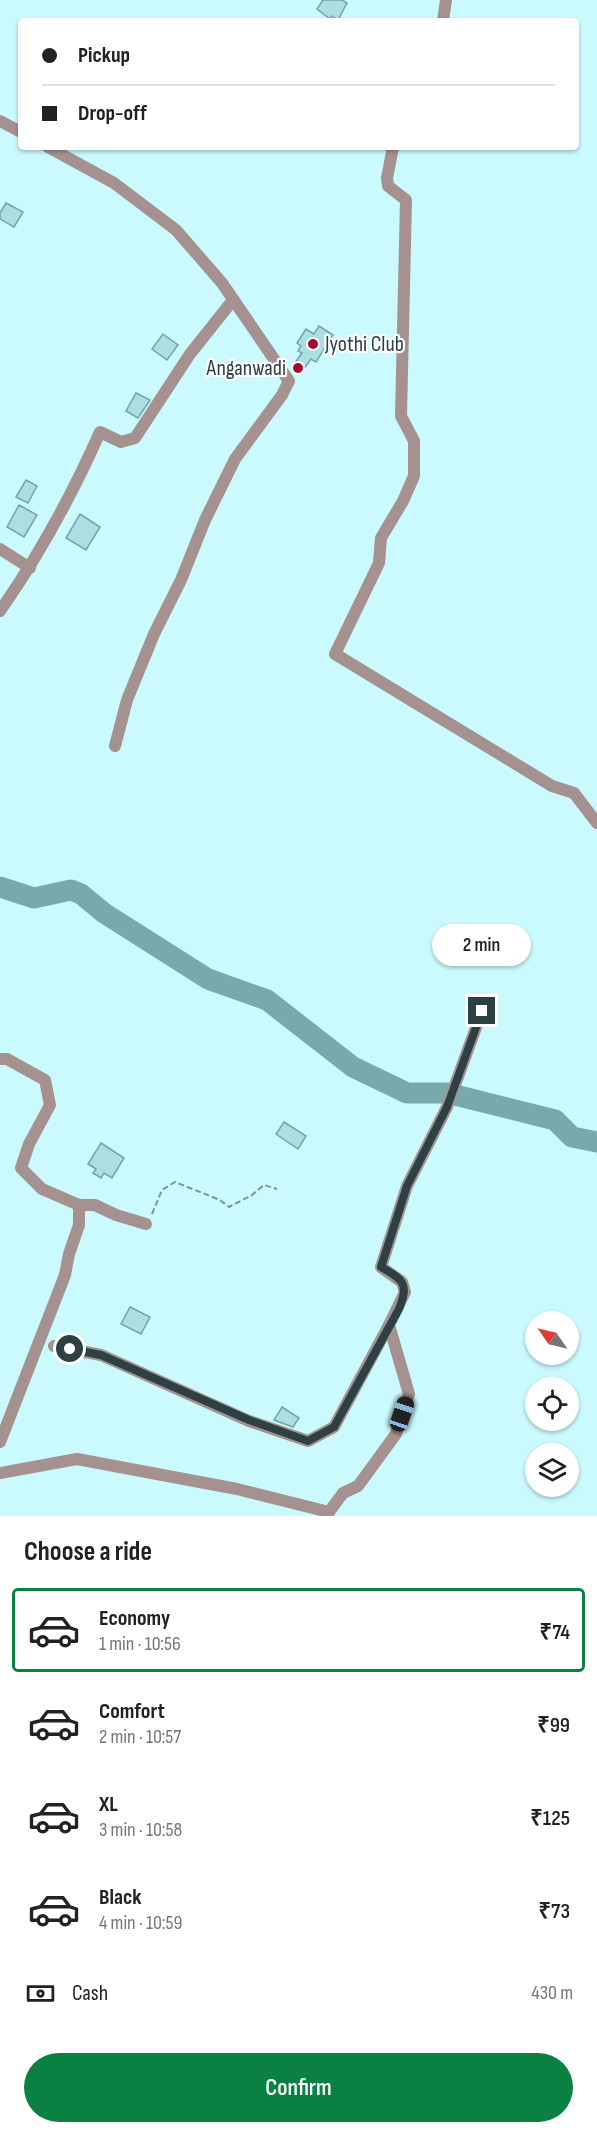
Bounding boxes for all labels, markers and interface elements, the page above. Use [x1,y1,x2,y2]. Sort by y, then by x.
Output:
text: Pickup [78,42,130,69]
text: Drop-off [78,100,147,127]
place label: Jyothi Club [324,331,404,358]
marker: Jyothi Club [306,337,320,351]
place label: Anganwadi [206,355,286,382]
marker: Anganwadi [291,361,305,375]
callout: 2 min [432,924,532,966]
text: 2 min [463,933,500,957]
route end [468,997,495,1024]
north arrow [525,1311,579,1365]
map controls [525,1311,579,1497]
route start [56,1335,83,1362]
button: locate [525,1377,579,1431]
car [388,1394,416,1434]
button: layers [525,1443,579,1497]
text: Choose a ride [24,1536,152,1568]
icon: car [27,1603,81,1657]
text: Economy [99,1605,170,1632]
text: ₹74 [540,1619,570,1646]
text: 1 min · 10:56 [99,1632,181,1656]
icon: car [27,1696,81,1750]
text: Comfort [99,1698,165,1725]
text: ₹99 [537,1712,570,1739]
text: 2 min · 10:57 [99,1725,181,1749]
icon: car [27,1789,81,1843]
text: XL [99,1791,118,1818]
text: ₹125 [530,1805,570,1832]
text: 3 min · 10:58 [99,1818,182,1842]
icon: car [27,1882,81,1936]
text: Black [99,1884,141,1911]
text: ₹73 [539,1898,570,1925]
text: 4 min · 10:59 [99,1911,182,1935]
icon: cash [24,1977,57,2010]
text: Cash [72,1980,108,2007]
text: 430 m [531,1981,573,2005]
button: Confirm [24,2053,573,2122]

